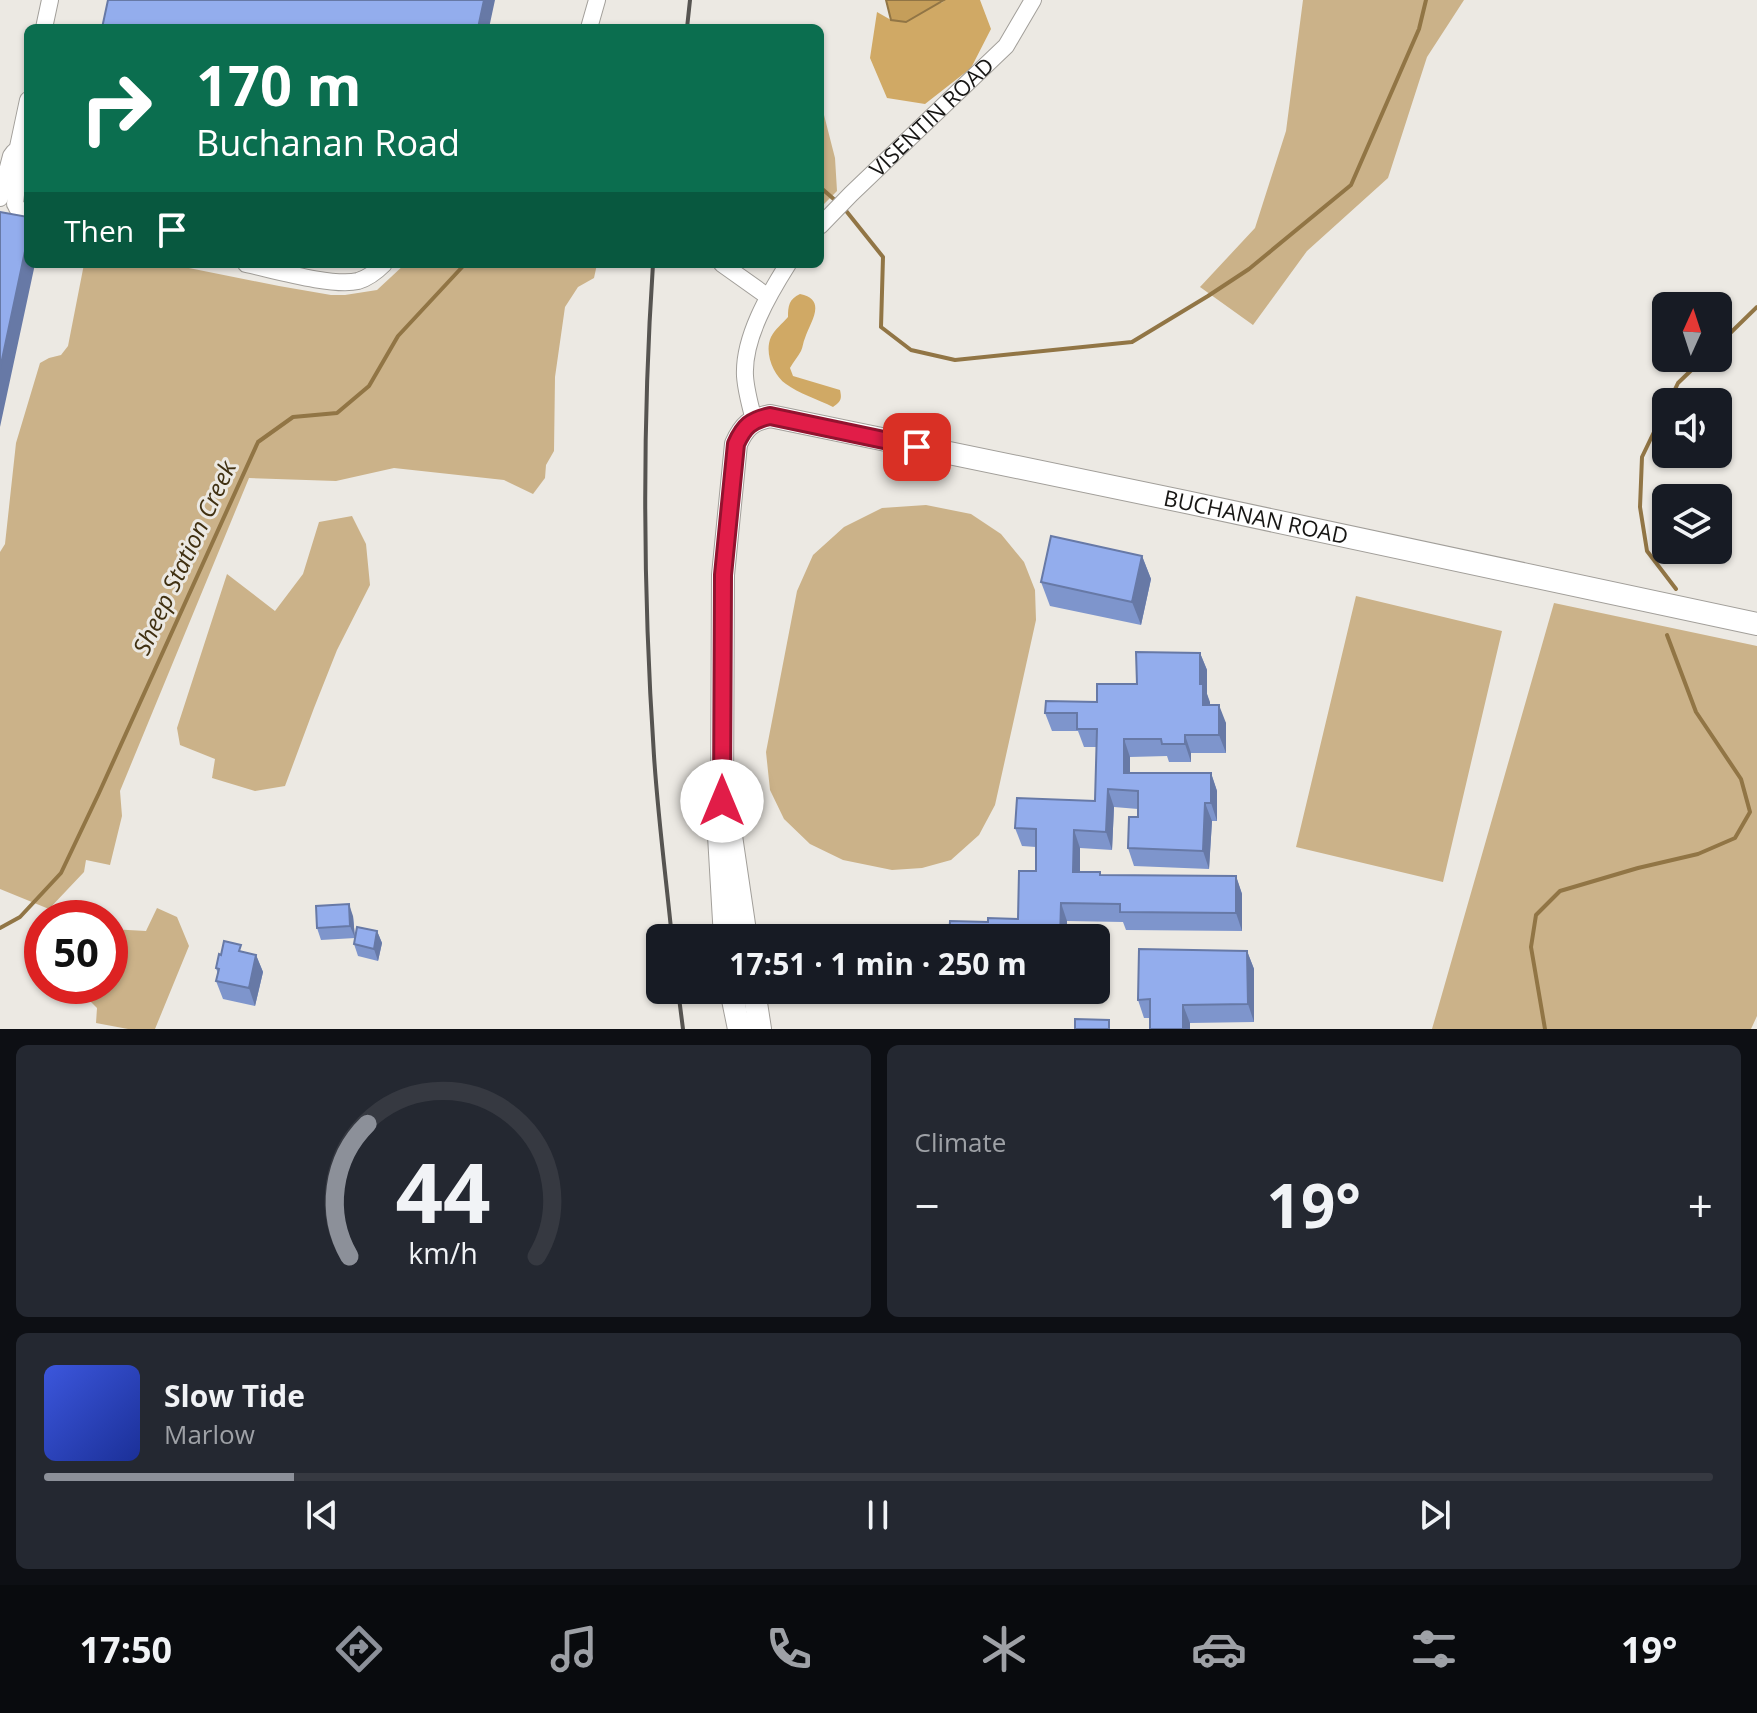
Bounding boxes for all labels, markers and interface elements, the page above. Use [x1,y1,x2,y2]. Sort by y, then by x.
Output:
text: 170 m [196,46,362,122]
street label: VISENTIN ROAD [862,50,1000,183]
icon: right [64,56,168,160]
text: Buchanan Road [196,118,460,167]
icon: arrive [150,208,194,252]
text: Then [64,210,134,251]
north arrow [1652,292,1732,372]
map controls [1652,292,1732,564]
button: sound [1652,388,1732,468]
pin [883,413,951,481]
icon: arrive [895,425,939,469]
water label: Sheep Station Creek [124,454,244,660]
street label: BUCHANAN ROAD [1161,482,1351,550]
button: layers [1652,484,1732,564]
position arrow [680,759,764,843]
speed limit sign: 50 [24,900,128,1004]
text: 17:51 · 1 min · 250 m [729,943,1027,984]
text: Climate [915,1124,1006,1160]
text: 44 [396,1134,491,1247]
text: 19° [1267,1164,1361,1246]
text: − [915,1175,940,1235]
text: + [1688,1175,1713,1235]
text: km/h [409,1233,478,1272]
text: Slow Tide [164,1375,305,1416]
text: Marlow [164,1416,255,1452]
icon: previous [300,1493,344,1537]
icon: pause [856,1493,900,1537]
icon: next [1413,1493,1457,1537]
icon: directions [331,1621,387,1677]
icon: music [546,1621,602,1677]
icon: phone [761,1621,817,1677]
icon: climate [976,1621,1032,1677]
icon: car [1191,1621,1247,1677]
icon: filters [1406,1621,1462,1677]
text: 17:50 [79,1625,172,1674]
text: 19° [1621,1625,1677,1674]

